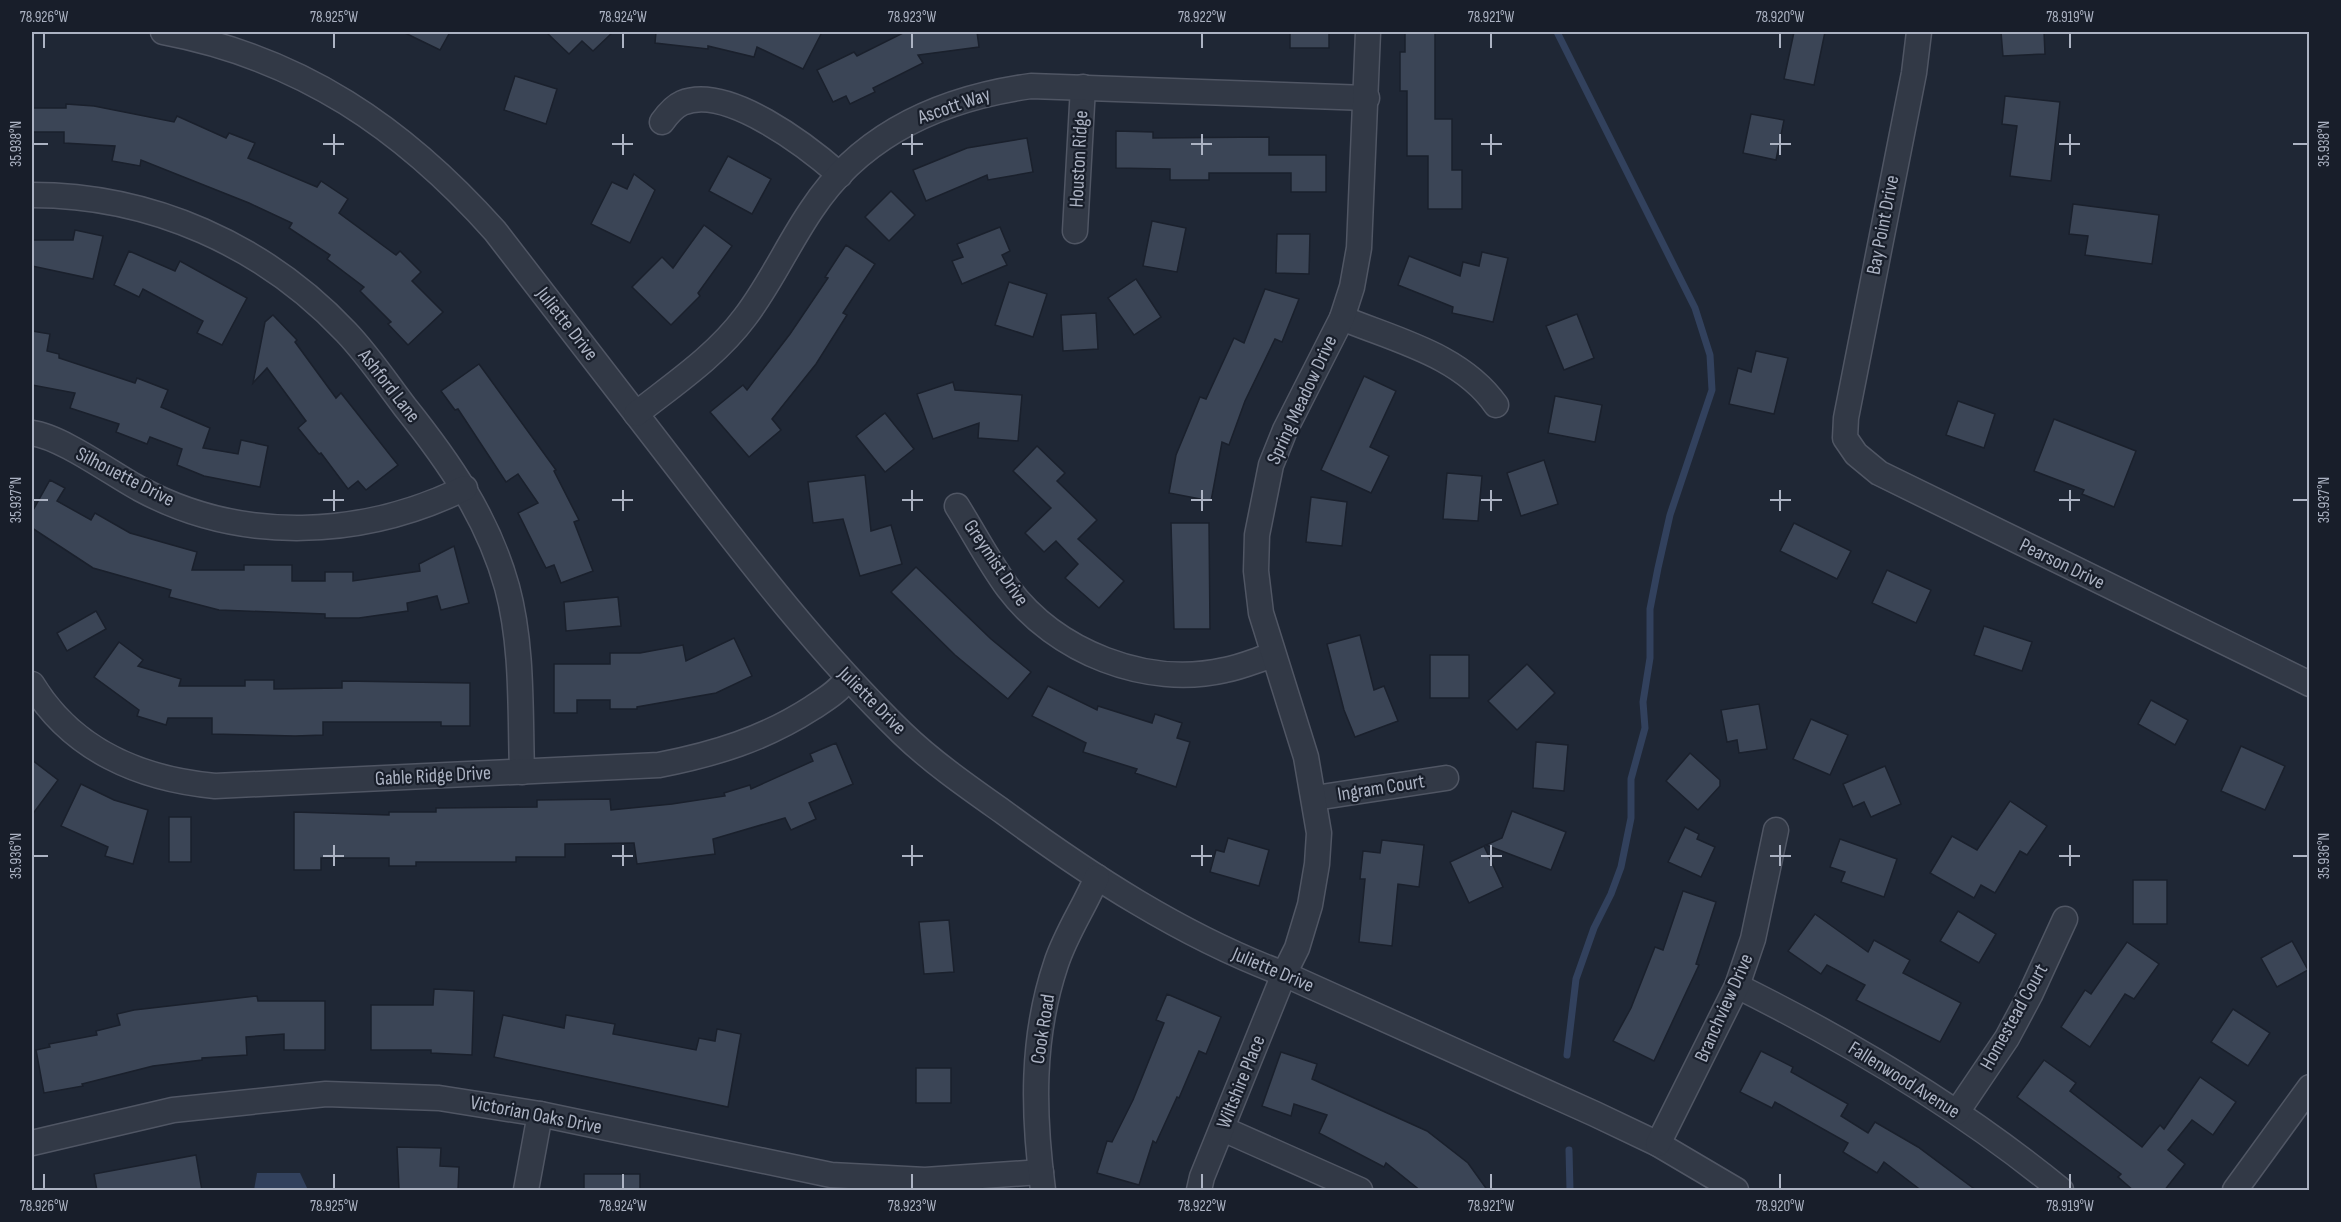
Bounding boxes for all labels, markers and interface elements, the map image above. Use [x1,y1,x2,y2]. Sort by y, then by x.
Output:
text: 78.926°W [20,8,69,27]
text: 78.925°W [310,8,358,27]
text: 78.924°W [599,8,647,27]
text: 78.923°W [888,8,936,27]
text: 78.922°W [1178,8,1226,27]
text: 78.921°W [1468,8,1515,27]
text: 78.920°W [1756,8,1805,27]
text: 78.919°W [2046,8,2094,27]
street label: Ascott Way [914,82,994,130]
street label: Houston Ridge [1064,110,1094,208]
text: 35.938°N [7,121,26,167]
text: 35.938°N [2315,121,2334,167]
street label: Bay Point Drive [1862,173,1904,277]
street label: Juliette Drive [530,282,603,365]
street label: Spring Meadow Drive [1262,332,1342,468]
street label: Ashford Lane [352,344,425,428]
street label: Silhouette Drive [72,442,178,512]
text: 35.937°N [7,477,26,523]
text: 35.937°N [2315,477,2334,523]
street label: Greymist Drive [958,515,1034,611]
street label: Pearson Drive [2016,533,2108,595]
street label: Juliette Drive [832,661,911,740]
street label: Gable Ridge Drive [374,761,492,791]
street label: Ingram Court [1336,769,1426,807]
text: 35.936°N [7,833,26,879]
text: 35.936°N [2315,833,2334,879]
street label: Juliette Drive [1228,942,1317,998]
street label: Branchview Drive [1689,950,1759,1066]
street label: Homestead Court [1975,960,2053,1074]
street label: Cook Road [1026,992,1060,1066]
street label: Wiltshire Place [1211,1032,1271,1132]
street label: Fallenwood Avenue [1844,1036,1964,1124]
street label: Victorian Oaks Drive [468,1090,604,1140]
text: 78.926°W [20,1197,69,1216]
text: 78.925°W [310,1197,358,1216]
text: 78.924°W [599,1197,647,1216]
text: 78.923°W [888,1197,936,1216]
text: 78.922°W [1178,1197,1226,1216]
text: 78.921°W [1468,1197,1515,1216]
text: 78.920°W [1756,1197,1805,1216]
text: 78.919°W [2046,1197,2094,1216]

